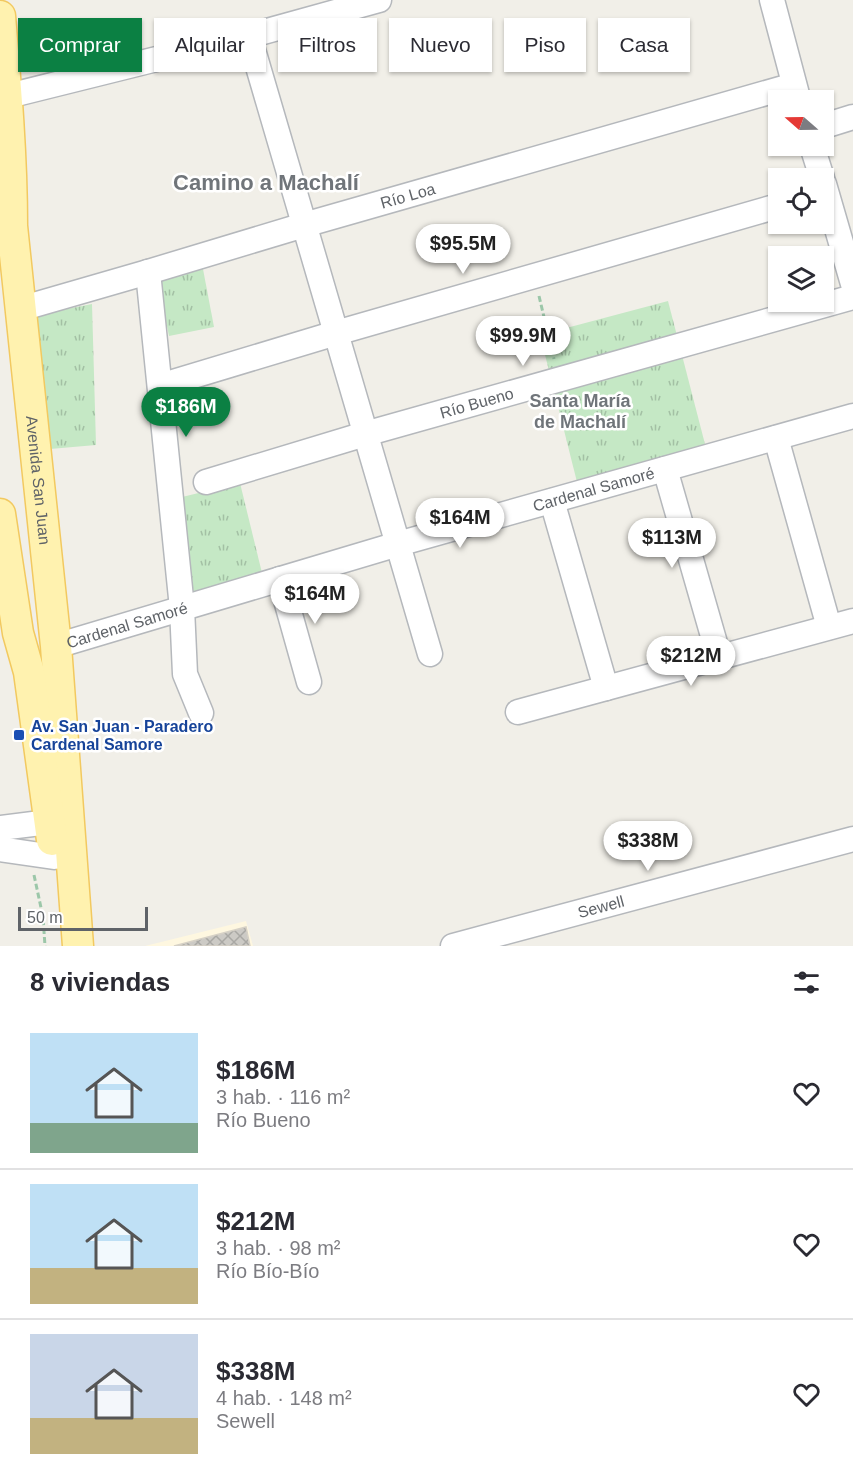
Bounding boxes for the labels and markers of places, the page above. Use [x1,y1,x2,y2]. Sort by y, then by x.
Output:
pin: $95.5M [414,224,512,275]
pin: $99.9M [474,316,572,367]
pin: $186M [144,387,228,438]
pin: $164M [418,498,502,549]
pin: $113M [630,518,714,569]
pin: $164M [273,574,357,625]
pin: $212M [649,636,733,687]
place label: Av. San Juan - Paradero Cardenal Samore [31,718,214,753]
marker: Av. San Juan - Paradero Cardenal Samore [12,728,26,742]
pin: $338M [606,821,690,872]

